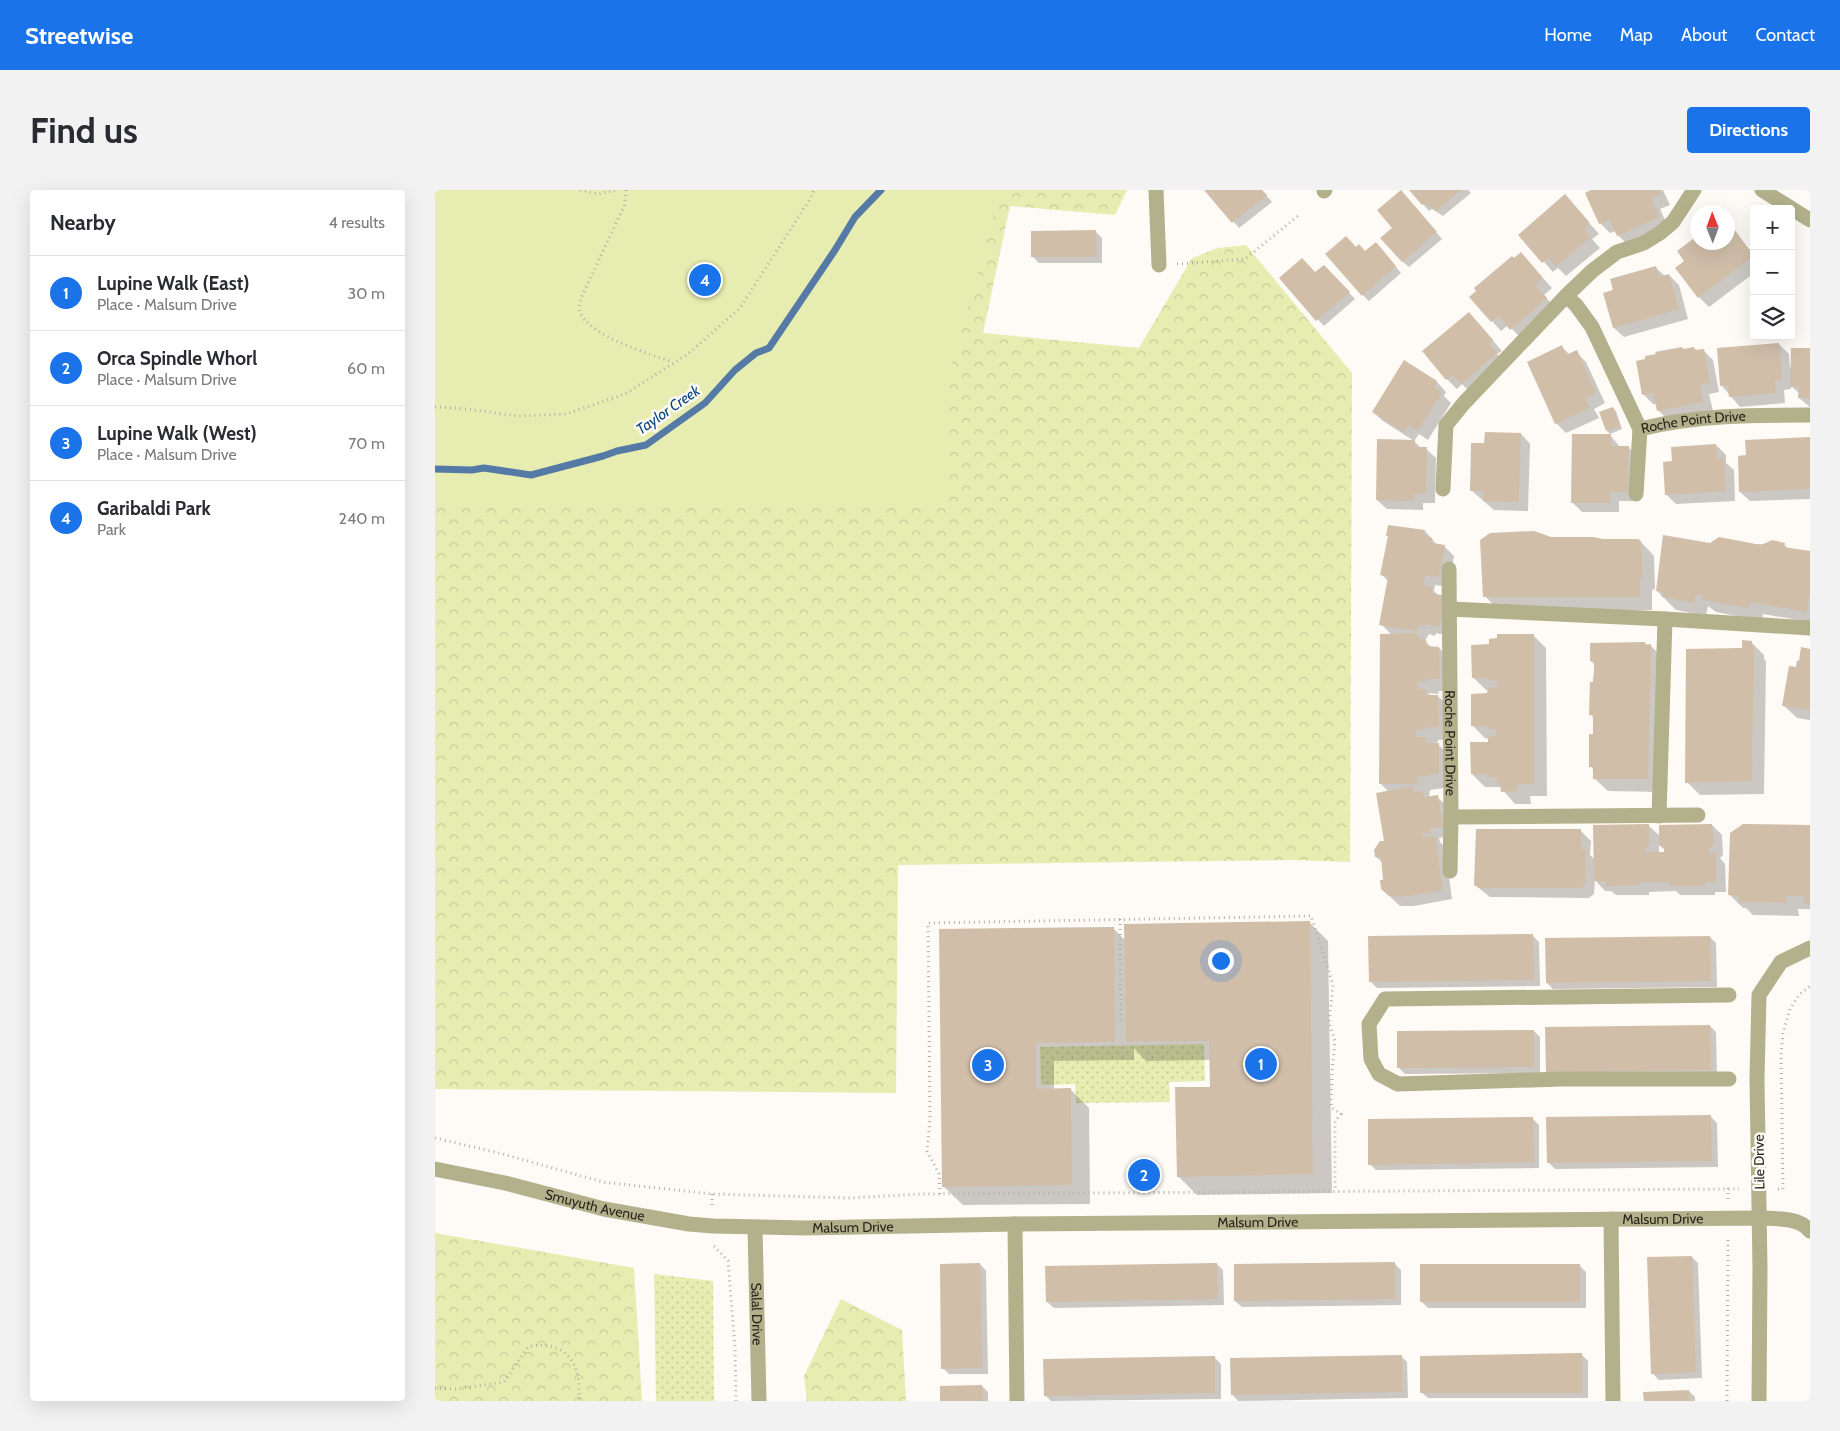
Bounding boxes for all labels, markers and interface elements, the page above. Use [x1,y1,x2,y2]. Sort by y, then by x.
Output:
text: Streetwise [25,21,133,50]
text: Home [1544,24,1592,46]
text: Map [1620,24,1653,46]
text: About [1681,24,1727,46]
text: Contact [1755,24,1815,46]
button: Directions [1687,107,1810,153]
text: Find us [30,109,138,152]
north arrow [1690,205,1735,250]
map controls [1750,205,1795,340]
button: + [1750,205,1795,250]
text: Nearby [50,210,116,235]
text: 4 results [328,213,385,232]
button: − [1750,250,1795,295]
pin: 4 [689,261,721,299]
text: Lupine Walk (East) [97,272,249,295]
text: 1 [63,284,69,303]
text: 30 m [348,284,385,303]
text: Place · Malsum Drive [97,295,237,314]
button: layers [1750,295,1795,340]
text: Orca Spindle Whorl [97,347,257,370]
text: 2 [62,359,70,378]
text: 60 m [347,359,385,378]
text: Place · Malsum Drive [97,370,237,389]
water label: Taylor Creek [633,381,704,438]
street label: Roche Point Drive [1639,407,1746,437]
text: Lupine Walk (West) [97,422,257,445]
text: 3 [62,434,70,453]
text: 70 m [348,434,385,453]
text: Place · Malsum Drive [97,445,237,464]
text: Garibaldi Park [97,497,211,520]
text: 4 [61,509,71,528]
text: 240 m [339,509,385,528]
text: Park [97,520,126,539]
street label: Roche Point Drive [1441,690,1460,796]
your location [1208,948,1234,974]
pin: 1 [1245,1045,1277,1083]
pin: 3 [972,1046,1004,1084]
street label: Lile Drive [1750,1134,1768,1190]
pin: 2 [1128,1156,1160,1194]
street label: Smuyuth Avenue [543,1185,646,1225]
street label: Malsum Drive [1622,1209,1704,1228]
street label: Malsum Drive [1217,1213,1299,1231]
street label: Malsum Drive [812,1217,894,1237]
street label: Salal Drive [747,1282,767,1346]

